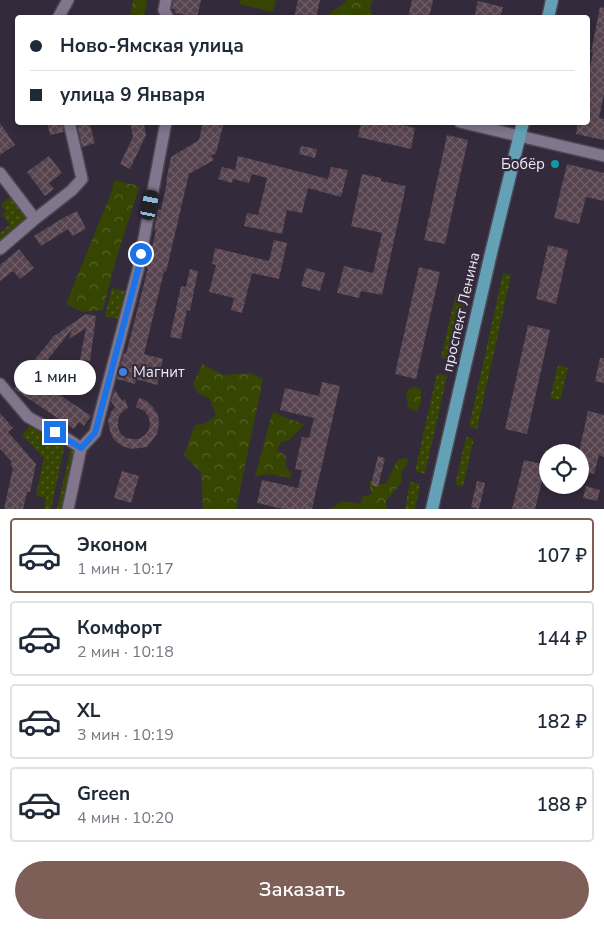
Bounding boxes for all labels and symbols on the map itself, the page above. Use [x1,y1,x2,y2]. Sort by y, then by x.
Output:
place label: Бобёр [501,154,545,174]
marker: Бобёр [549,158,561,170]
car [139,189,160,221]
route start [130,243,152,265]
street label: проспект Ленина [438,250,484,374]
callout: 1 мин [14,360,96,394]
place label: Магнит [133,362,185,382]
marker: Магнит [117,366,129,378]
route end [44,421,66,443]

